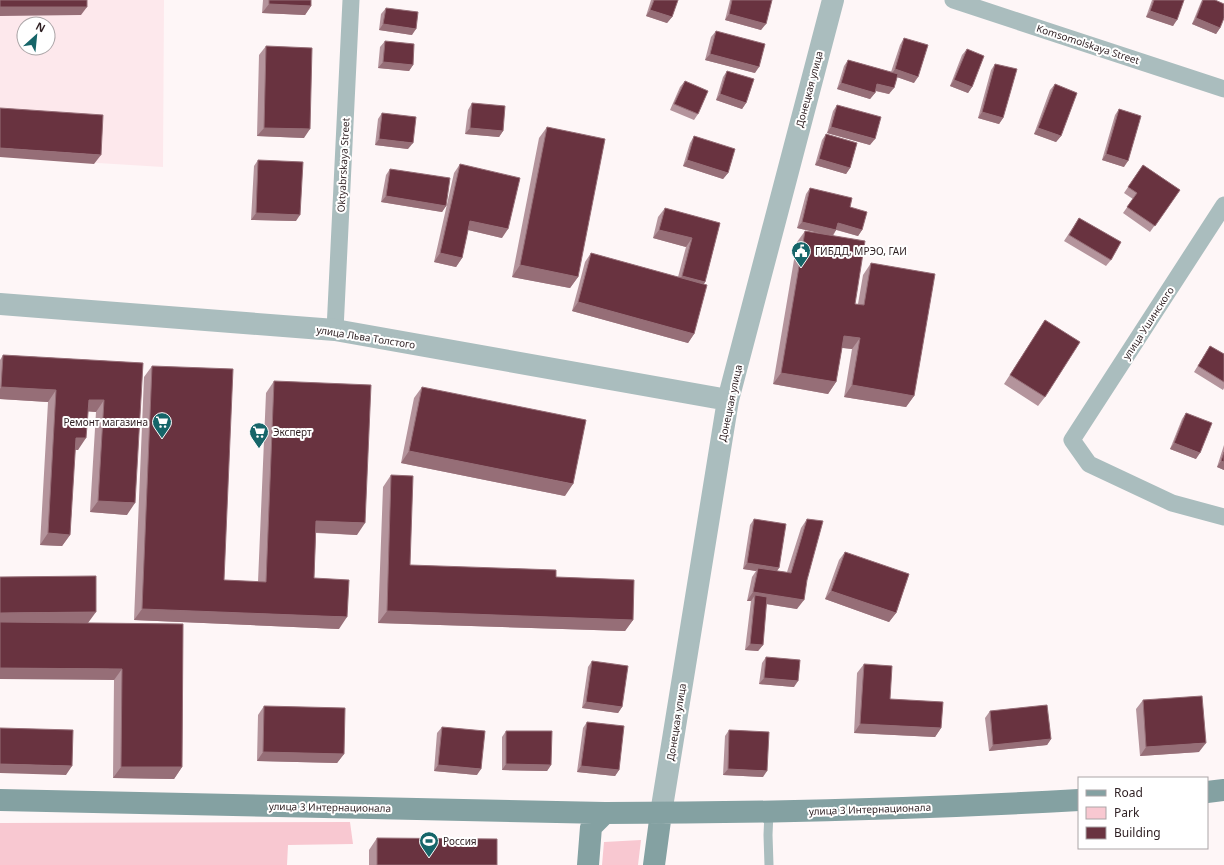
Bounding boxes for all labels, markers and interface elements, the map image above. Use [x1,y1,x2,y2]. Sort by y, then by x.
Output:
north arrow [16,16,56,56]
text: N [33,18,48,35]
street label: Komsomolskaya Street [1035,21,1142,67]
street label: Донецкая улица [792,49,826,129]
street label: Oktyabrskaya Street [334,117,352,213]
public building icon: ГИБДД, МРЭО, ГАИ [790,240,812,268]
place label: ГИБДД, МРЭО, ГАИ [815,244,907,258]
street label: улица Ушинского [1119,284,1177,362]
street label: улица Льва Толстого [316,322,416,352]
street label: Донецкая улица [715,363,745,443]
supermarket icon: Ремонт магазина [151,411,173,439]
place label: Ремонт магазина [64,415,148,429]
supermarket icon: Эксперт [248,421,270,449]
place label: Эксперт [273,425,312,439]
street label: Донецкая улица [663,682,689,762]
legend [1078,777,1208,849]
text: Road [1114,784,1143,801]
street label: улица 3 Интернационала [269,799,391,815]
street label: улица 3 Интернационала [809,800,931,818]
text: Park [1114,804,1140,821]
text: Building [1114,824,1161,841]
sports icon: Россия [418,830,440,858]
place label: Россия [443,834,477,848]

